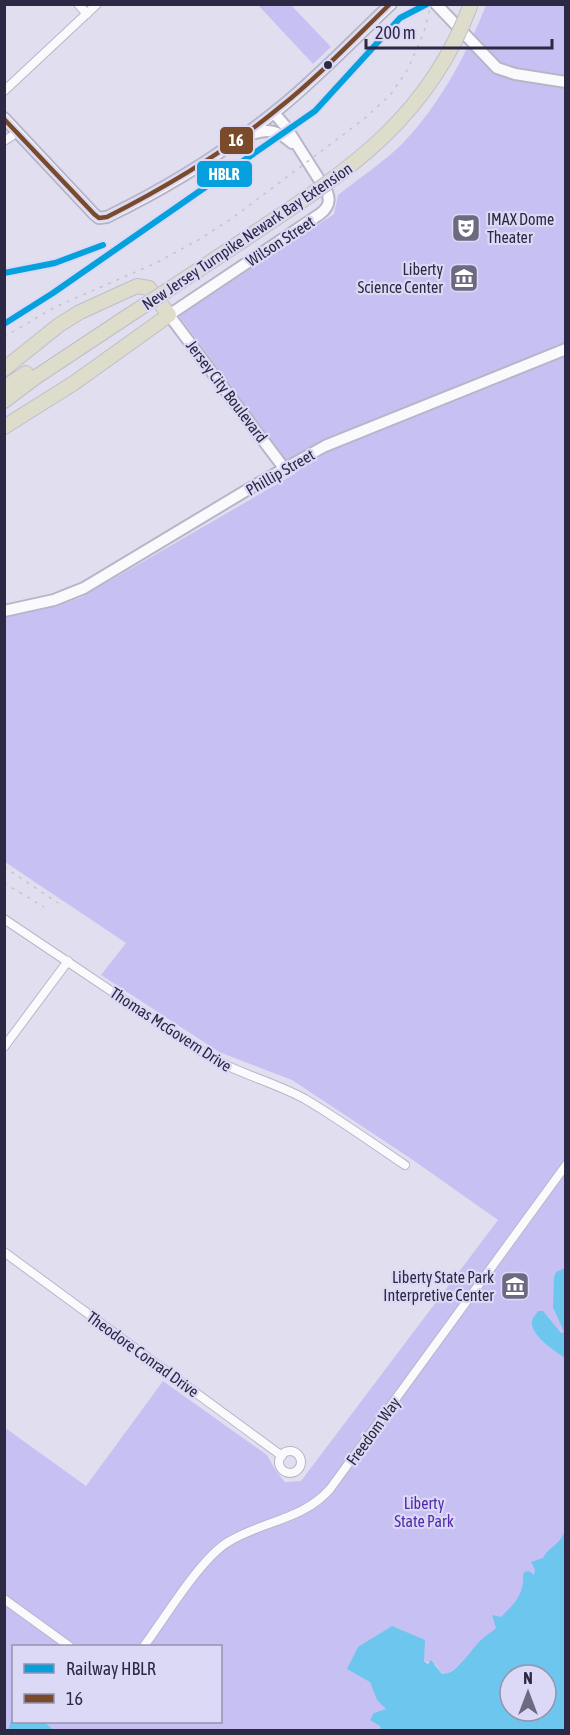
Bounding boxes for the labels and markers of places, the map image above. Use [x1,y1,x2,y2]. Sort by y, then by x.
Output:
unlabelled marker [322,59,334,71]
place label: IMAX Dome Theater [487,210,554,246]
theatre icon: IMAX Dome Theater [450,212,482,244]
place label: Liberty Science Center [358,260,443,296]
museum icon: Liberty Science Center [448,262,480,294]
place label: Liberty State Park Interpretive Center [383,1268,494,1305]
museum icon: Liberty State Park Interpretive Center [499,1270,531,1302]

